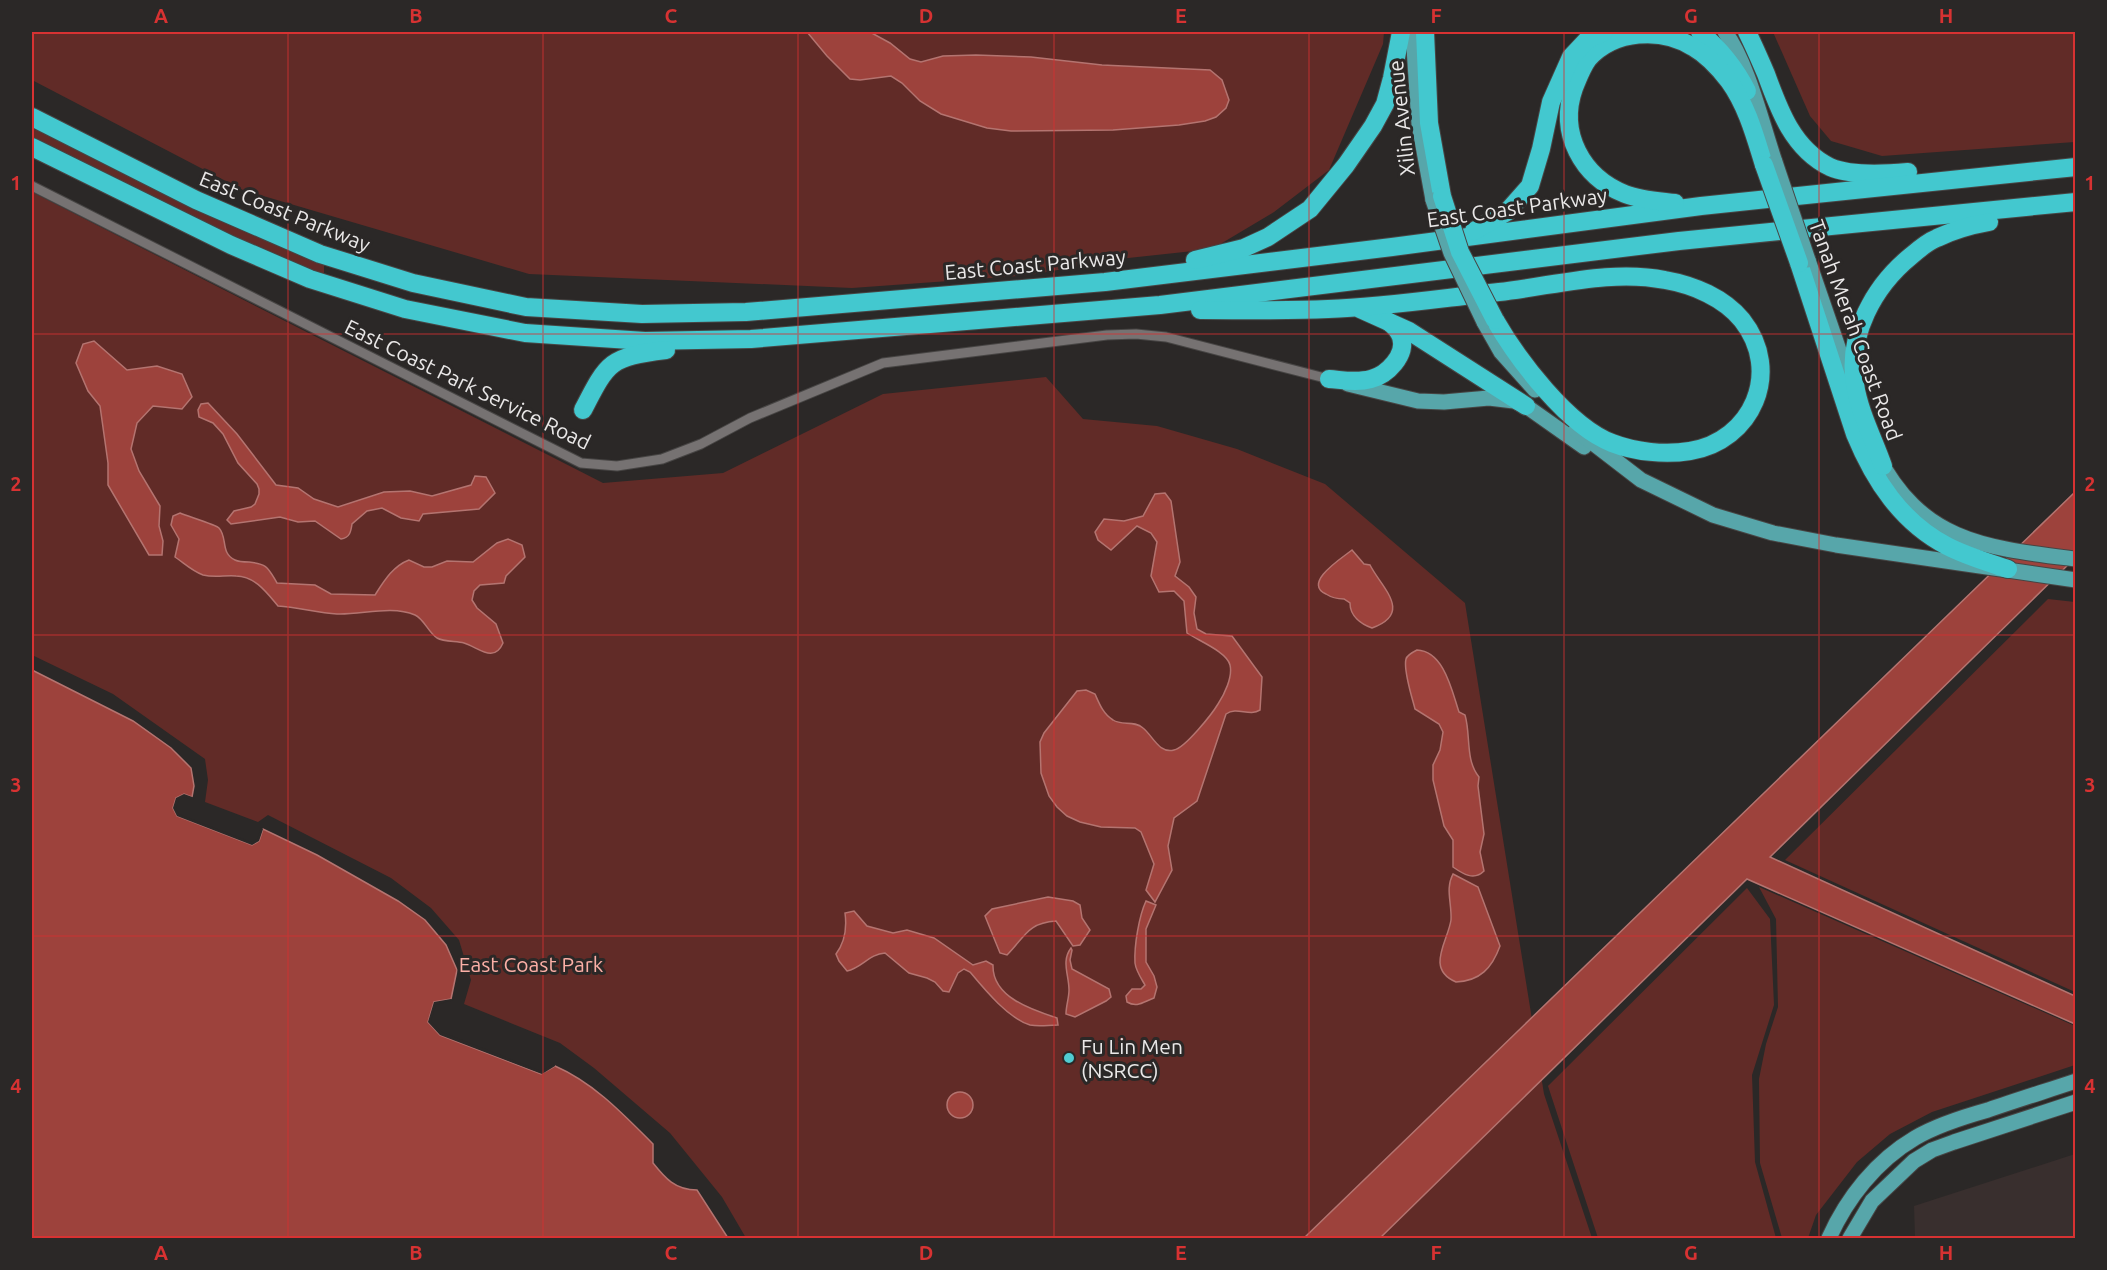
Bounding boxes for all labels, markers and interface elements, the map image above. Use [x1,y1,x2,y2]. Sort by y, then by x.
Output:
text: A [154,4,168,27]
text: B [409,4,423,27]
text: C [665,4,678,27]
text: D [919,4,933,27]
text: E [1175,4,1187,27]
text: F [1430,4,1442,27]
text: G [1684,4,1698,27]
text: H [1939,4,1953,27]
street label: Xilin Avenue [1383,59,1419,177]
street label: East Coast Parkway [196,166,374,256]
text: 1 [10,171,22,194]
text: 1 [2084,171,2096,194]
street label: East Coast Parkway [1425,182,1609,232]
street label: Tanah Merah Coast Road [1805,216,1907,444]
street label: East Coast Parkway [943,244,1127,284]
street label: East Coast Park Service Road [341,314,595,454]
text: 2 [10,472,22,495]
text: 2 [2084,472,2096,495]
text: 3 [10,773,22,796]
text: 3 [2084,773,2096,796]
park label: East Coast Park [459,952,604,976]
place label: Fu Lin Men (NSRCC) [1081,1034,1183,1082]
marker: Fu Lin Men (NSRCC) [1062,1051,1076,1065]
text: 4 [10,1074,22,1097]
text: 4 [2084,1074,2096,1097]
text: A [154,1241,168,1264]
text: B [409,1241,423,1264]
text: C [665,1241,678,1264]
text: D [919,1241,933,1264]
text: E [1175,1241,1187,1264]
text: F [1430,1241,1442,1264]
text: G [1684,1241,1698,1264]
text: H [1939,1241,1953,1264]

